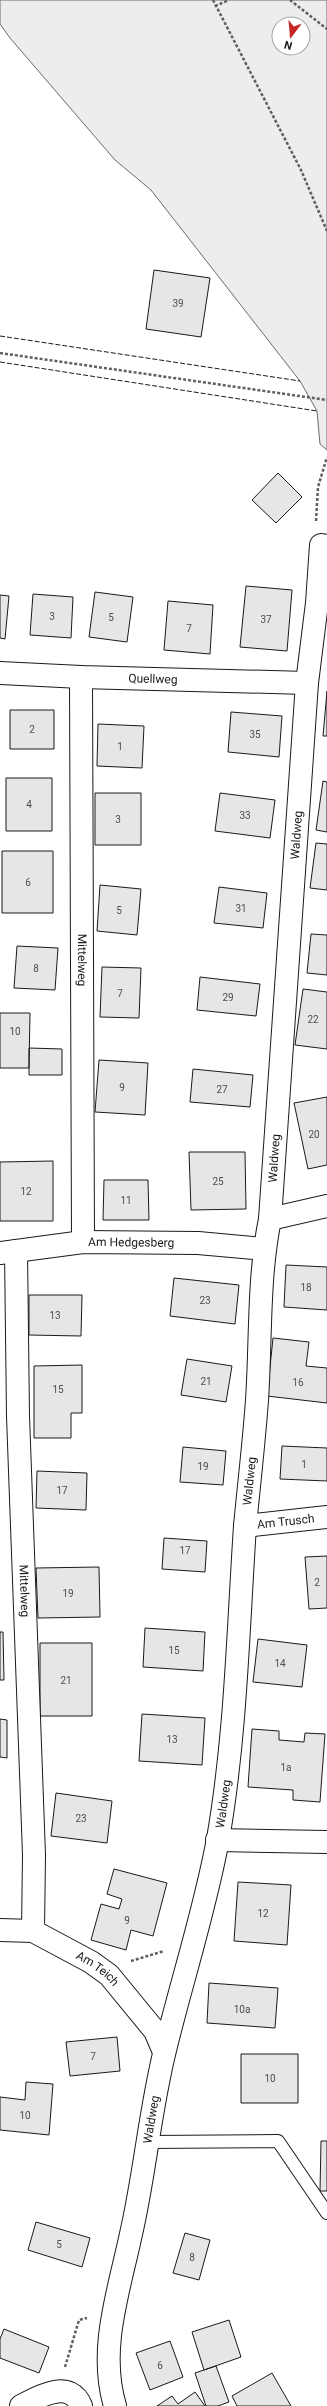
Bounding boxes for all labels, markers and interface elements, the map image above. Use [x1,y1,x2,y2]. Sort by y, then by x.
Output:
north arrow [271,16,311,56]
text: N [283,38,294,52]
house number: 39 [172,298,184,309]
house number: 3 [49,611,55,622]
house number: 5 [108,612,114,623]
house number: 37 [260,614,272,625]
house number: 7 [186,623,192,634]
street label: Quellweg [128,671,178,687]
house number: 2 [29,724,35,735]
house number: 35 [249,729,261,740]
house number: 1 [117,741,123,752]
house number: 4 [26,799,32,810]
house number: 33 [239,810,251,821]
street label: Waldweg [288,810,305,860]
house number: 3 [115,814,121,825]
house number: 6 [25,877,31,888]
house number: 31 [235,903,247,914]
house number: 5 [116,905,122,916]
street label: Mittelweg [75,934,89,986]
house number: 8 [33,963,39,974]
house number: 7 [117,988,123,999]
house number: 29 [222,992,234,1003]
house number: 22 [307,1014,319,1025]
house number: 10 [9,1026,21,1037]
house number: 9 [119,1082,125,1093]
house number: 27 [216,1084,228,1095]
house number: 20 [308,1129,320,1140]
street label: Waldweg [266,1133,283,1183]
house number: 25 [212,1176,224,1187]
house number: 12 [20,1186,32,1197]
house number: 11 [120,1195,132,1206]
street label: Am Hedgesberg [88,1235,174,1250]
house number: 18 [300,1282,312,1293]
house number: 23 [199,1295,211,1306]
house number: 13 [49,1310,61,1321]
house number: 21 [200,1376,212,1387]
house number: 16 [292,1377,304,1388]
house number: 15 [52,1384,64,1395]
street label: Waldweg [240,1456,259,1506]
house number: 1 [301,1459,307,1470]
house number: 19 [197,1461,209,1472]
house number: 17 [56,1485,68,1496]
street label: Am Trusch [256,1511,315,1532]
house number: 17 [179,1545,191,1556]
street label: Mittelweg [16,1564,32,1617]
house number: 2 [314,1577,320,1588]
house number: 19 [62,1588,74,1599]
house number: 15 [168,1645,180,1656]
house number: 14 [274,1658,286,1669]
house number: 21 [60,1675,72,1686]
house number: 13 [166,1734,178,1745]
house number: 1a [280,1762,292,1773]
street label: Waldweg [213,1779,234,1829]
house number: 23 [75,1813,87,1824]
house number: 12 [257,1908,269,1919]
house number: 9 [124,1915,130,1926]
street label: Am Teich [74,1948,122,1989]
house number: 10a [234,2004,250,2015]
house number: 7 [90,2051,96,2062]
house number: 10 [264,2073,276,2084]
street label: Waldweg [140,2094,162,2145]
house number: 10 [19,2110,31,2121]
house number: 5 [56,2239,62,2250]
house number: 8 [189,2252,195,2263]
house number: 6 [157,2360,163,2371]

